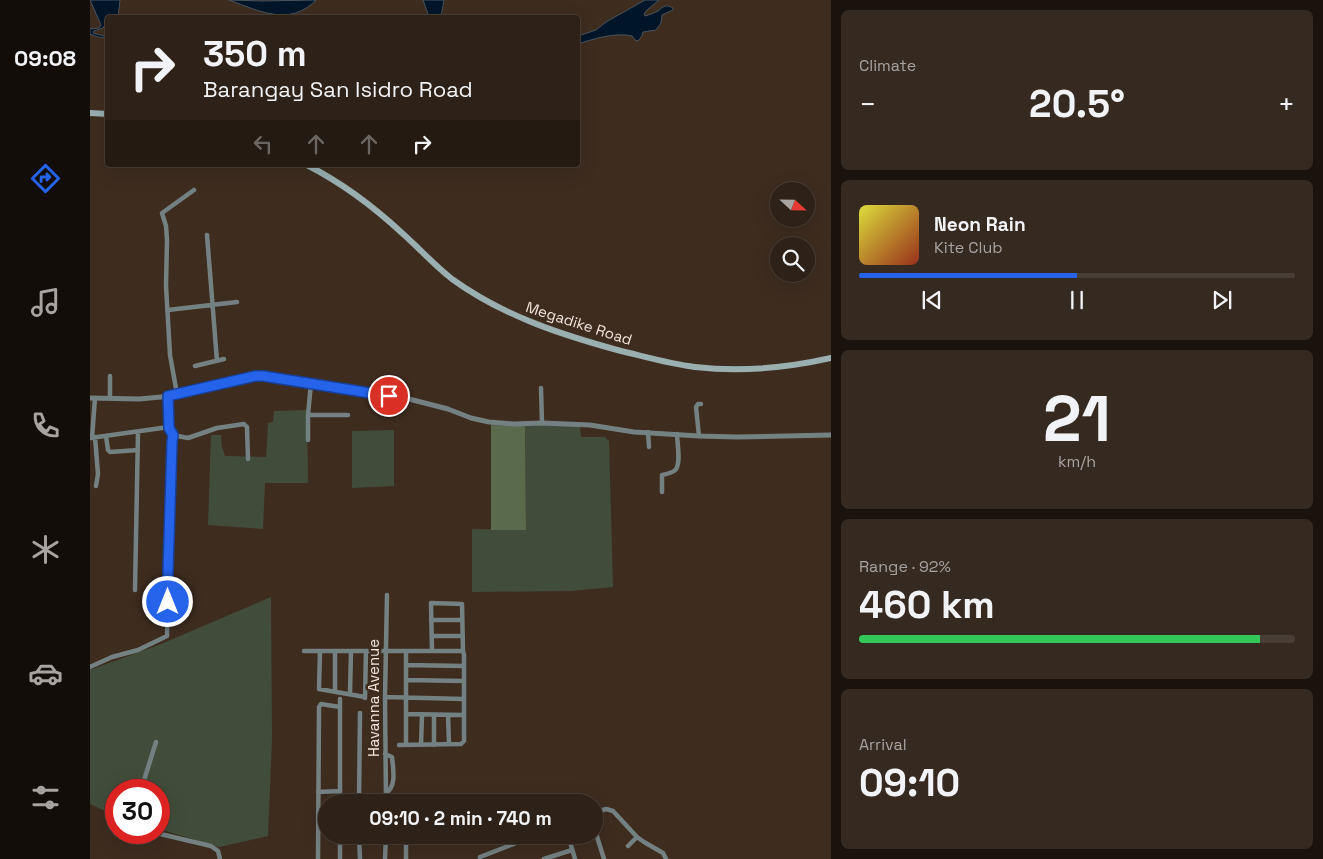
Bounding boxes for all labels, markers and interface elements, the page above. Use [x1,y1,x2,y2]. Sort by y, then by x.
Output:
text: 350 m [203,32,307,76]
icon: right [120,35,185,100]
text: 09:08 [14,44,76,72]
text: Climate [859,55,916,76]
text: Barangay San Isidro Road [203,75,473,103]
text: 20.5° [1029,80,1125,128]
text: − [859,86,876,122]
text: + [1278,86,1295,122]
icon: left [249,130,277,158]
icon: ahead [302,130,330,158]
icon: ahead [355,130,383,158]
icon: right [408,130,436,158]
icon: directions [28,161,63,196]
north arrow [770,182,815,228]
map controls [770,182,815,282]
text: Neon Rain [934,212,1026,237]
button: search [770,237,815,282]
text: Kite Club [934,237,1003,258]
icon: music [28,285,63,320]
icon: previous [918,286,946,314]
icon: pause [1063,286,1091,314]
icon: next [1208,286,1236,314]
street label: Megadike Road [524,297,634,349]
pin [368,375,410,417]
text: 21 [1043,377,1111,460]
icon: arrive [375,382,403,410]
icon: phone [28,408,63,443]
text: km/h [1058,451,1096,472]
icon: climate [28,532,63,567]
text: Range · 92% [859,556,951,577]
position arrow [141,575,193,627]
text: 460 km [859,581,995,629]
street label: Havanna Avenue [364,639,383,757]
icon: car [28,656,63,691]
text: Arrival [859,734,907,755]
text: 09:10 [859,759,960,807]
speed limit sign: 30 [105,779,170,844]
icon: filters [28,780,63,815]
text: 09:10 · 2 min · 740 m [369,806,552,831]

